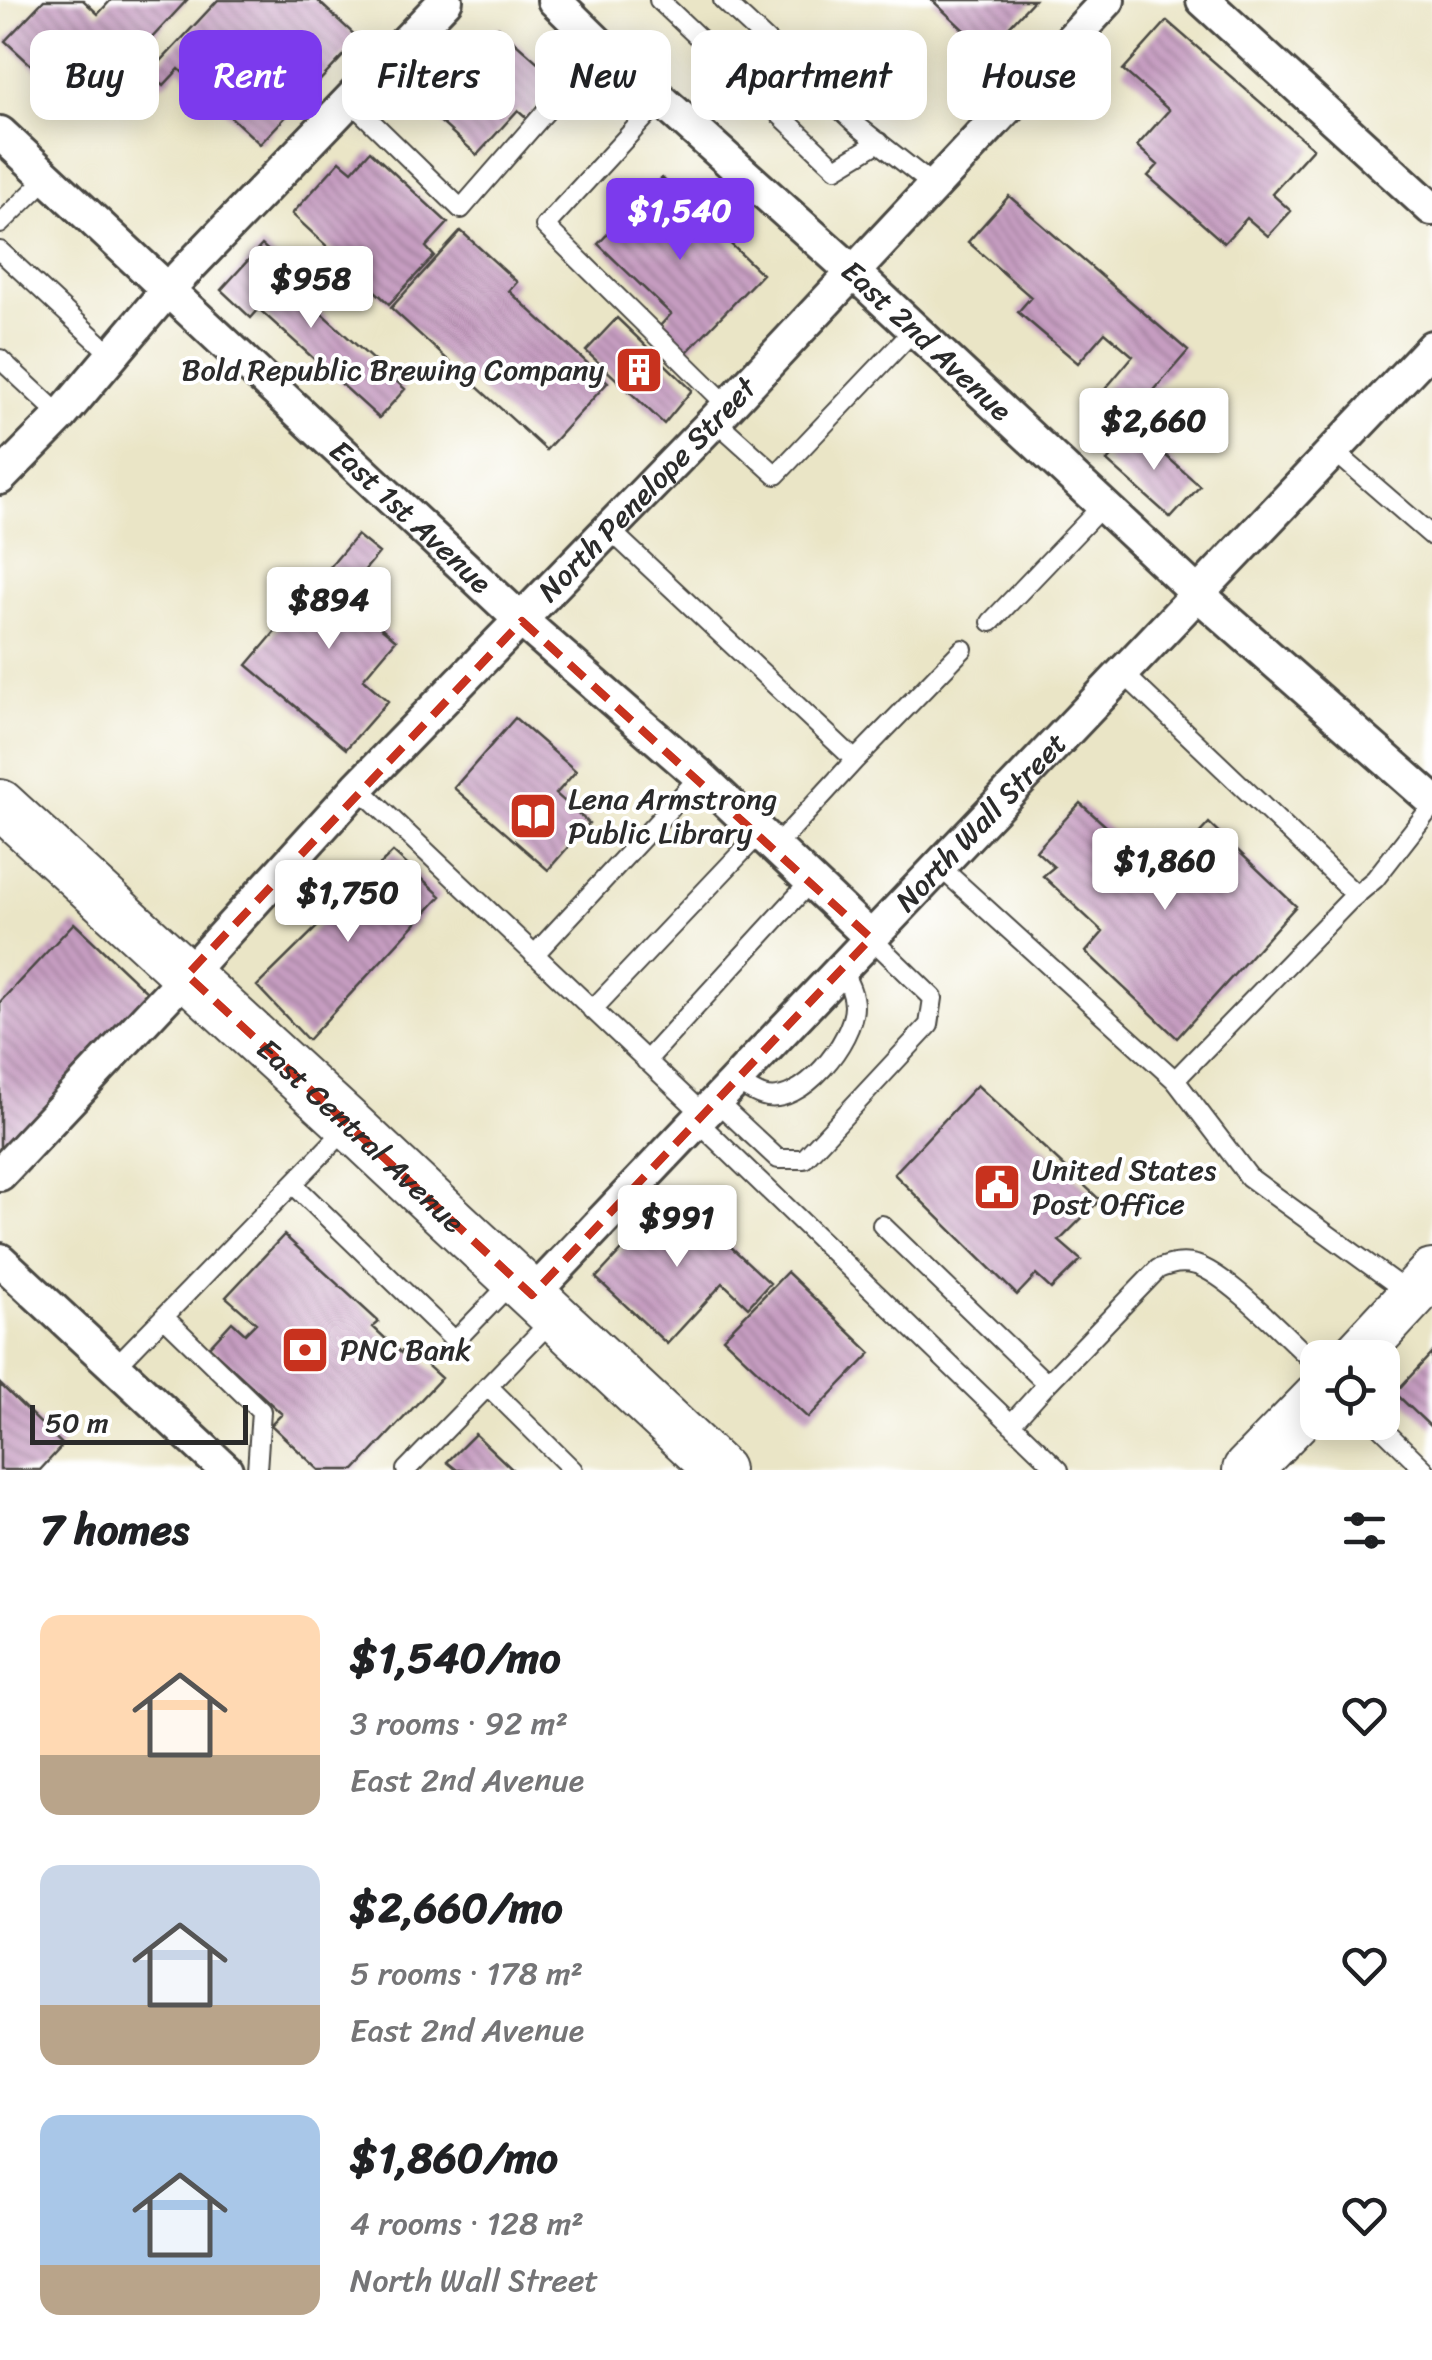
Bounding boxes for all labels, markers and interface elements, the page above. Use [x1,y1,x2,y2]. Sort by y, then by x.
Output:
chip: Buy [30,30,159,120]
chip: Rent [179,30,322,120]
chip: Filters [342,30,515,120]
chip: New [535,30,671,120]
chip: Apartment [691,30,927,120]
chip: House [947,30,1111,120]
pin: $1,540 [599,178,761,263]
text: $1,540 [628,182,732,239]
pin: $958 [252,246,370,331]
street label: East 2nd Avenue [828,246,1025,435]
text: $958 [271,250,351,307]
place label: Bold Republic Brewing Company [182,343,604,397]
building icon: Bold Republic Brewing Company [613,344,665,396]
street label: North Penelope Street [524,362,771,615]
pin: $2,660 [1073,388,1235,473]
text: $2,660 [1101,392,1207,449]
street label: East 1st Avenue [316,426,505,608]
pin: $894 [270,567,388,652]
text: $894 [289,571,369,628]
street label: North Wall Street [881,719,1081,925]
place label: Lena Armstrong Public Library [568,772,777,860]
library icon: Lena Armstrong Public Library [507,790,559,842]
pin: $1,860 [1084,828,1246,913]
text: $1,860 [1114,832,1216,889]
pin: $1,750 [267,860,429,945]
text: $1,750 [297,864,399,921]
street label: East Central Avenue [244,1024,478,1247]
place label: United States Post Office [1032,1143,1217,1231]
public building icon: United States Post Office [971,1161,1023,1213]
pin: $991 [618,1185,736,1270]
text: $991 [640,1189,714,1246]
place label: PNC Bank [340,1323,471,1377]
bank icon: PNC Bank [279,1324,331,1376]
map controls [1300,1340,1400,1440]
button: locate [1300,1340,1400,1440]
text: 50 m [45,1398,109,1447]
scale bar [30,1400,248,1444]
text: 7 homes [40,1493,189,1567]
icon: filters [1337,1503,1392,1558]
text: $1,540/mo [350,1621,560,1695]
icon: home [120,1655,240,1775]
icon: heart [1337,1688,1392,1743]
text: 3 rooms · 92 m² [350,1695,568,1752]
text: East 2nd Avenue [350,1752,584,1809]
text: $2,660/mo [350,1871,562,1945]
icon: home [120,1905,240,2025]
icon: heart [1337,1938,1392,1993]
text: 5 rooms · 178 m² [350,1945,583,2002]
text: East 2nd Avenue [350,2002,584,2059]
text: $1,860/mo [350,2121,558,2195]
icon: home [120,2155,240,2275]
icon: heart [1337,2188,1392,2243]
text: 4 rooms · 128 m² [350,2195,584,2252]
text: North Wall Street [350,2252,598,2309]

